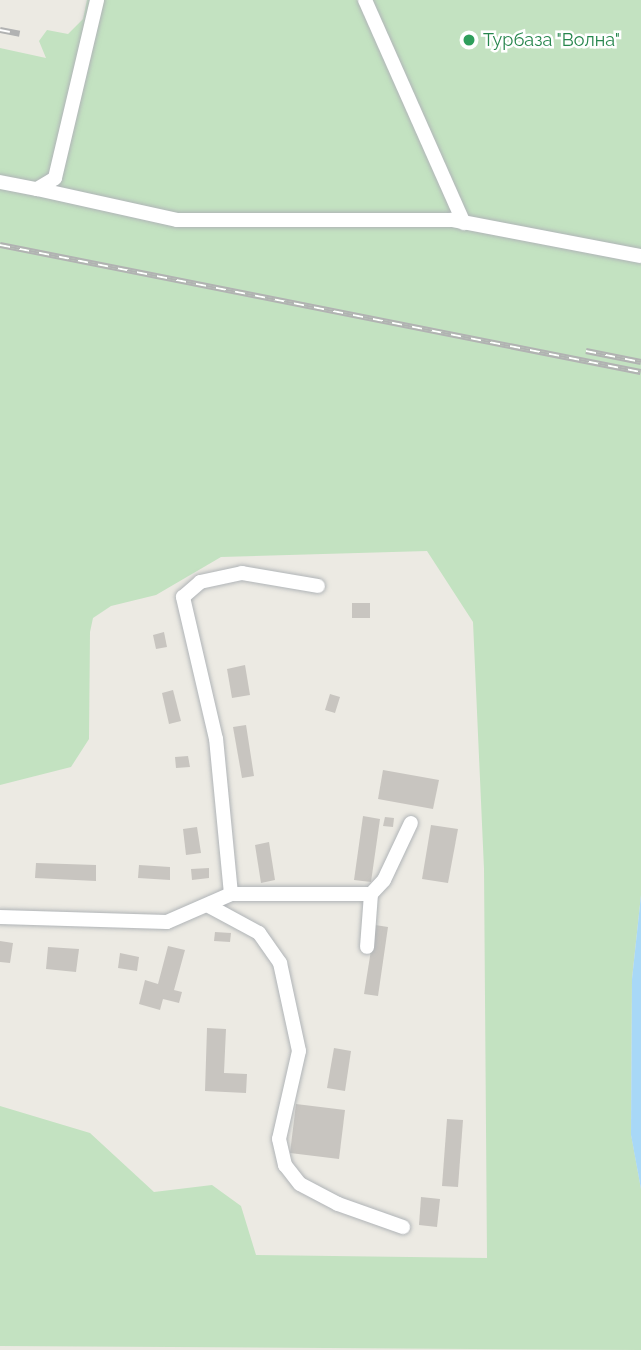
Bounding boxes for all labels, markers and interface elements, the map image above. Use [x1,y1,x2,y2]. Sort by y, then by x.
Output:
place label: Турбаза "Волна" [483,29,620,51]
marker: Турбаза "Волна" [461,32,477,48]

